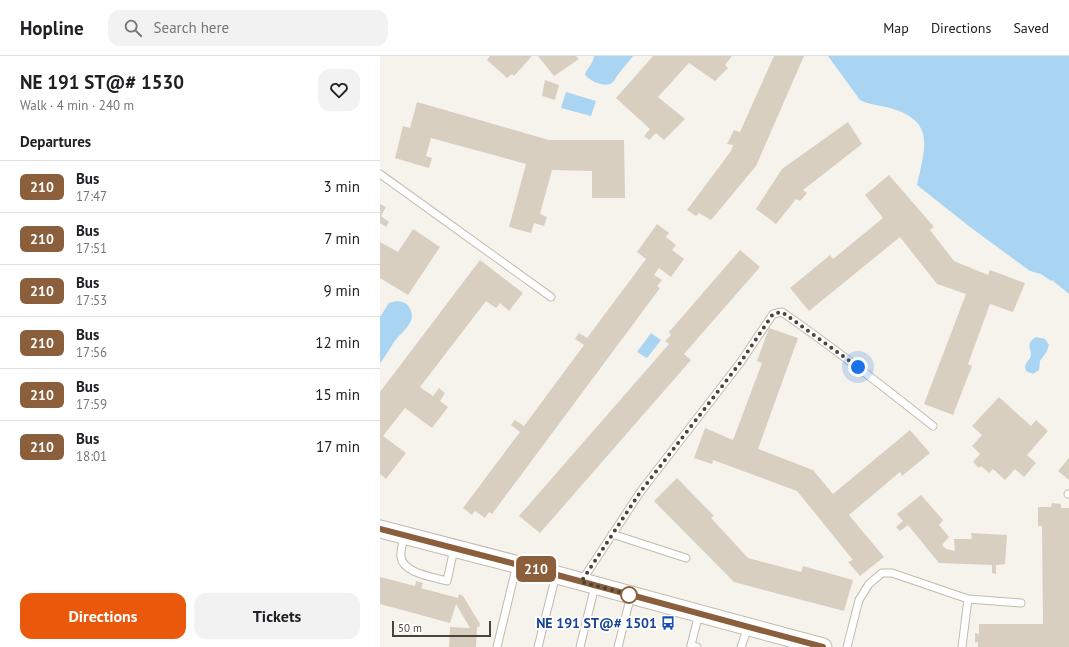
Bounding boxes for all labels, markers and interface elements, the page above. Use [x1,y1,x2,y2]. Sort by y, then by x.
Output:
search box [108,10,388,46]
text: Hopline [20,16,84,40]
icon: search [122,17,144,39]
text: Search here [154,18,229,37]
text: Map [883,19,909,37]
text: Directions [931,19,991,37]
text: Saved [1013,19,1049,37]
button: heart [318,69,360,111]
text: NE 191 ST@# 1530 [20,70,184,94]
text: Walk · 4 min · 240 m [20,97,134,114]
text: Departures [20,132,91,151]
text: Bus [76,169,99,188]
text: 3 min [323,177,360,196]
text: 210 [30,178,54,196]
text: 17:47 [76,188,107,205]
text: Bus [76,221,99,240]
text: 7 min [324,229,360,248]
text: 210 [30,230,54,248]
text: 17:51 [76,240,107,257]
text: Bus [76,273,99,292]
text: 9 min [323,281,360,300]
text: 210 [30,282,54,300]
text: 17:53 [76,292,107,309]
text: Bus [76,325,99,344]
text: 12 min [315,333,360,352]
text: 210 [30,334,54,352]
text: 17:56 [76,344,107,361]
your location [848,357,868,377]
text: Bus [76,377,99,396]
text: 15 min [315,385,360,404]
text: 210 [30,386,54,404]
text: 17:59 [76,396,107,413]
text: Bus [76,429,99,448]
text: 17 min [316,437,360,456]
text: 210 [30,438,54,456]
text: 18:01 [76,448,107,465]
line badge: 210 [513,556,559,582]
text: 210 [524,560,548,578]
unlabelled marker [620,586,638,604]
button: Directions [20,593,186,639]
button: Tickets [194,593,360,639]
place label: NE 191 ST@# 1501 [536,614,657,632]
bus stop icon: NE 191 ST@# 1501 [660,615,676,631]
scale bar [392,619,491,638]
text: 50 m [398,621,422,635]

